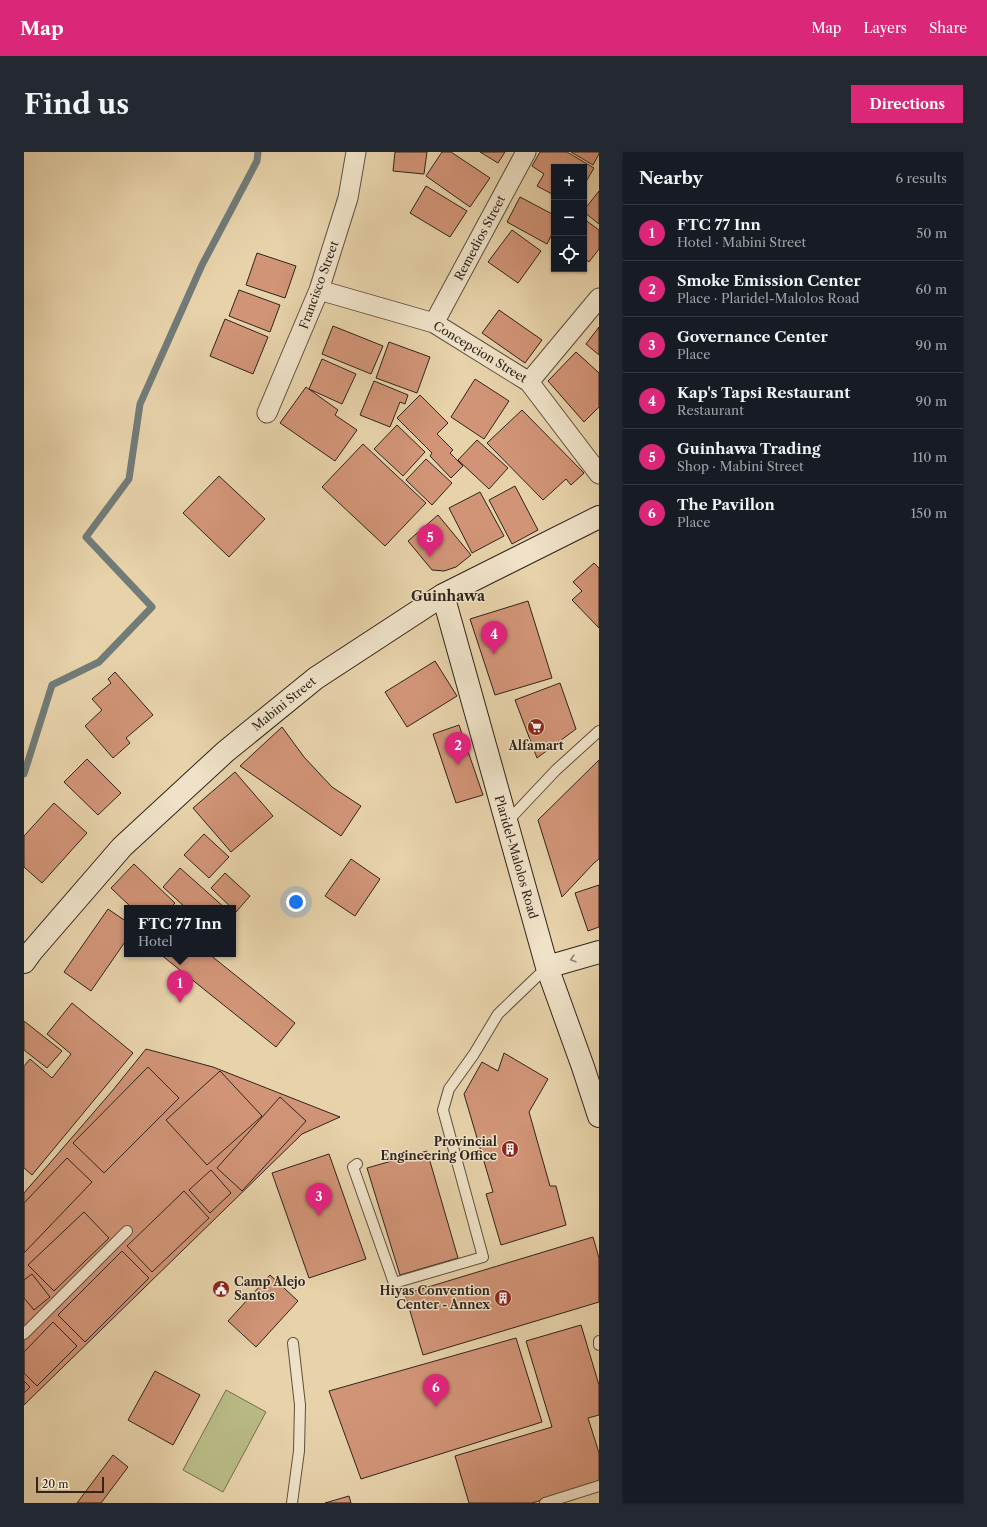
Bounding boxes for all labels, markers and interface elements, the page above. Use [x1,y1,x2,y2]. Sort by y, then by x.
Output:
text: Map [20,17,64,40]
text: Map [811,19,841,37]
text: Layers [863,19,907,37]
text: Share [929,19,967,37]
button: Directions [851,85,963,123]
text: Find us [24,87,129,121]
map controls [551,164,587,272]
button: + [551,164,587,200]
text: Nearby [639,168,703,188]
text: 6 results [896,170,947,186]
street label: Remedios Street [451,192,509,283]
button: − [551,200,587,236]
text: FTC 77 Inn [677,215,761,234]
text: 1 [649,225,655,241]
text: 50 m [916,225,947,241]
text: Hotel · Mabini Street [677,234,806,250]
button: locate [551,236,587,272]
street label: Francisco Street [296,238,342,331]
text: Smoke Emission Center [677,271,861,290]
text: 2 [648,281,656,297]
text: 60 m [916,281,947,297]
text: Place · Plaridel-Malolos Road [677,290,859,306]
street label: Concepcion Street [431,318,530,386]
text: Governance Center [677,327,828,346]
text: 3 [648,337,656,353]
text: 90 m [916,337,947,353]
text: Place [677,346,710,362]
text: Kap's Tapsi Restaurant [677,383,850,402]
text: 4 [648,393,656,409]
text: 90 m [916,393,947,409]
text: Restaurant [677,402,744,418]
text: Guinhawa Trading [677,439,821,458]
text: 5 [648,449,656,465]
text: 110 m [912,449,947,465]
text: Shop · Mabini Street [677,458,804,474]
text: The Pavillon [677,495,775,514]
text: 6 [648,505,656,521]
text: 150 m [911,505,947,521]
text: Place [677,514,710,530]
pin: 5 [417,524,443,557]
district label: Guinhawa [411,587,486,605]
pin: 4 [481,621,507,654]
street label: Mabini Street [249,673,319,734]
supermarket icon: Alfamart [526,717,546,737]
pin: 2 [445,732,471,765]
place label: Alfamart [507,738,564,753]
street label: Plaridel-Malolos Road [492,793,541,921]
your location [286,892,306,912]
popup [124,905,236,957]
text: FTC 77 Inn [138,914,222,933]
text: Hotel [138,933,173,949]
one-way arrow [570,954,577,963]
pin: 1 [167,970,193,1003]
place label: Provincial Engineering Office [380,1134,497,1163]
building icon: Provincial Engineering Office [500,1139,520,1159]
pin: 3 [306,1183,332,1216]
place label: Camp Alejo Santos [234,1274,306,1303]
public building icon: Camp Alejo Santos [211,1279,231,1299]
place label: Hiyas Convention Center - Annex [380,1283,491,1312]
building icon: Hiyas Convention Center - Annex [493,1288,513,1308]
pin: 6 [423,1374,449,1407]
scale bar [36,1475,104,1494]
text: 20 m [42,1477,68,1491]

